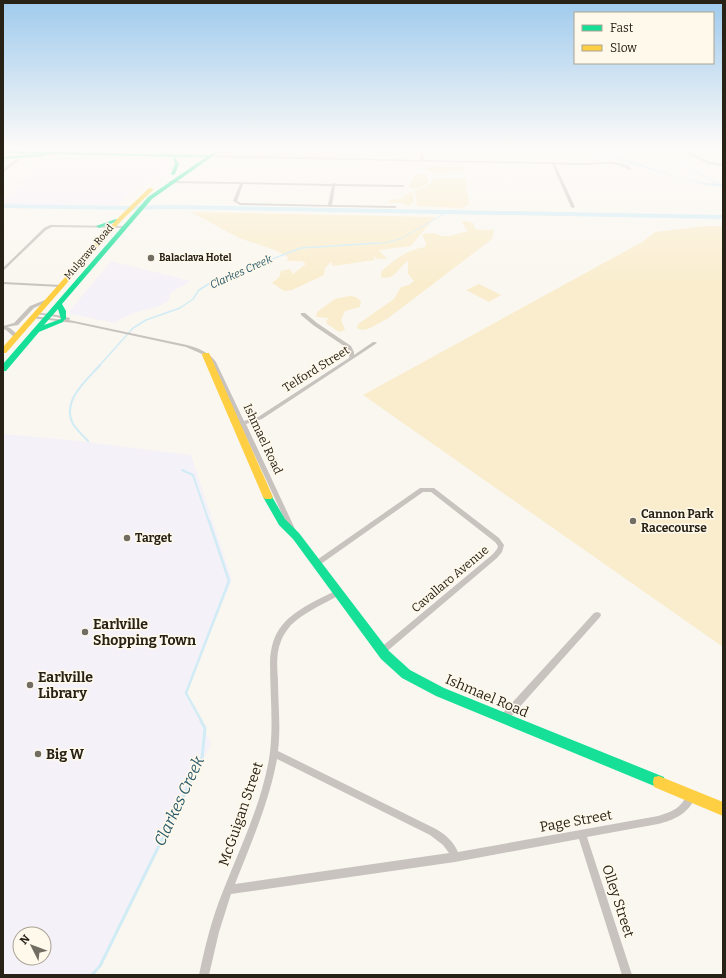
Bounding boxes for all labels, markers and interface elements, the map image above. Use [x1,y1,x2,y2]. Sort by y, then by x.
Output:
legend [574,12,714,64]
text: Fast [610,21,634,35]
text: Slow [610,41,637,55]
street label: Mulgrave Road [62,222,116,282]
place label: Balaclava Hotel [159,252,232,264]
water label: Clarkes Creek [208,252,275,291]
marker: Balaclava Hotel [146,253,156,263]
street label: Telford Street [280,343,352,395]
street label: Ishmael Road [241,402,285,476]
place label: Cannon Park Racecourse [641,507,715,535]
marker: Cannon Park Racecourse [628,516,638,526]
place label: Target [135,531,172,545]
marker: Target [122,533,132,543]
street label: Cavallaro Avenue [409,543,491,615]
place label: Earlville Shopping Town [93,616,196,649]
marker: Earlville Shopping Town [80,627,90,637]
place label: Earlville Library [38,669,93,702]
street label: Ishmael Road [443,671,531,721]
marker: Earlville Library [25,680,35,690]
place label: Big W [46,746,85,763]
marker: Big W [33,749,43,759]
water label: Clarkes Creek [150,753,208,849]
street label: McGuigan Street [215,760,267,868]
street label: Page Street [538,806,614,836]
street label: Olley Street [598,862,638,940]
north arrow [12,926,52,966]
text: N [17,932,33,947]

